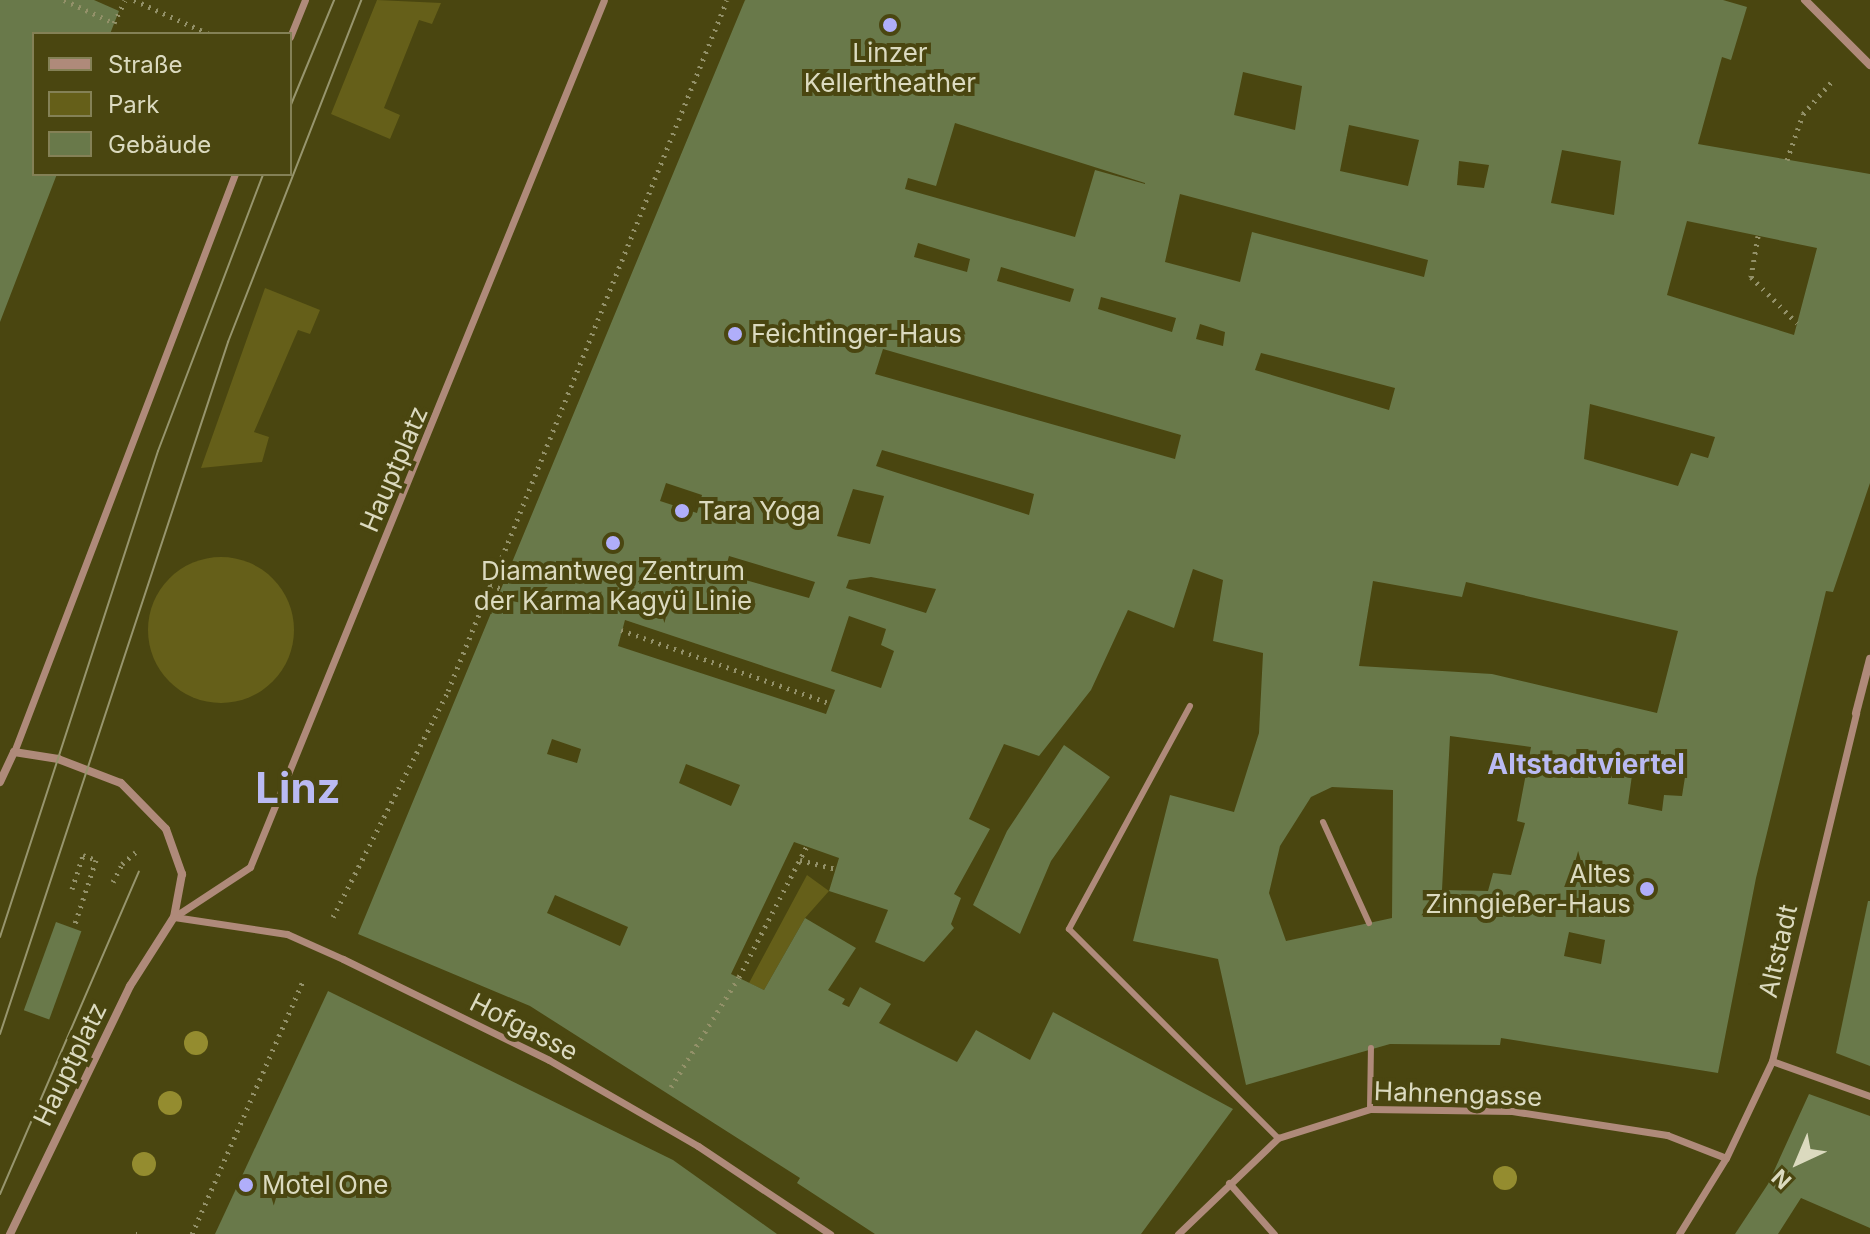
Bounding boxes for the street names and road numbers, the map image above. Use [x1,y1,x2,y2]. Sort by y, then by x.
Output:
street label: Hauptplatz [354,402,434,536]
street label: Altstadt [1752,901,1804,1001]
street label: Hofgasse [465,987,583,1067]
street label: Hauptplatz [27,997,113,1131]
street label: Hahnengasse [1373,1075,1543,1113]

